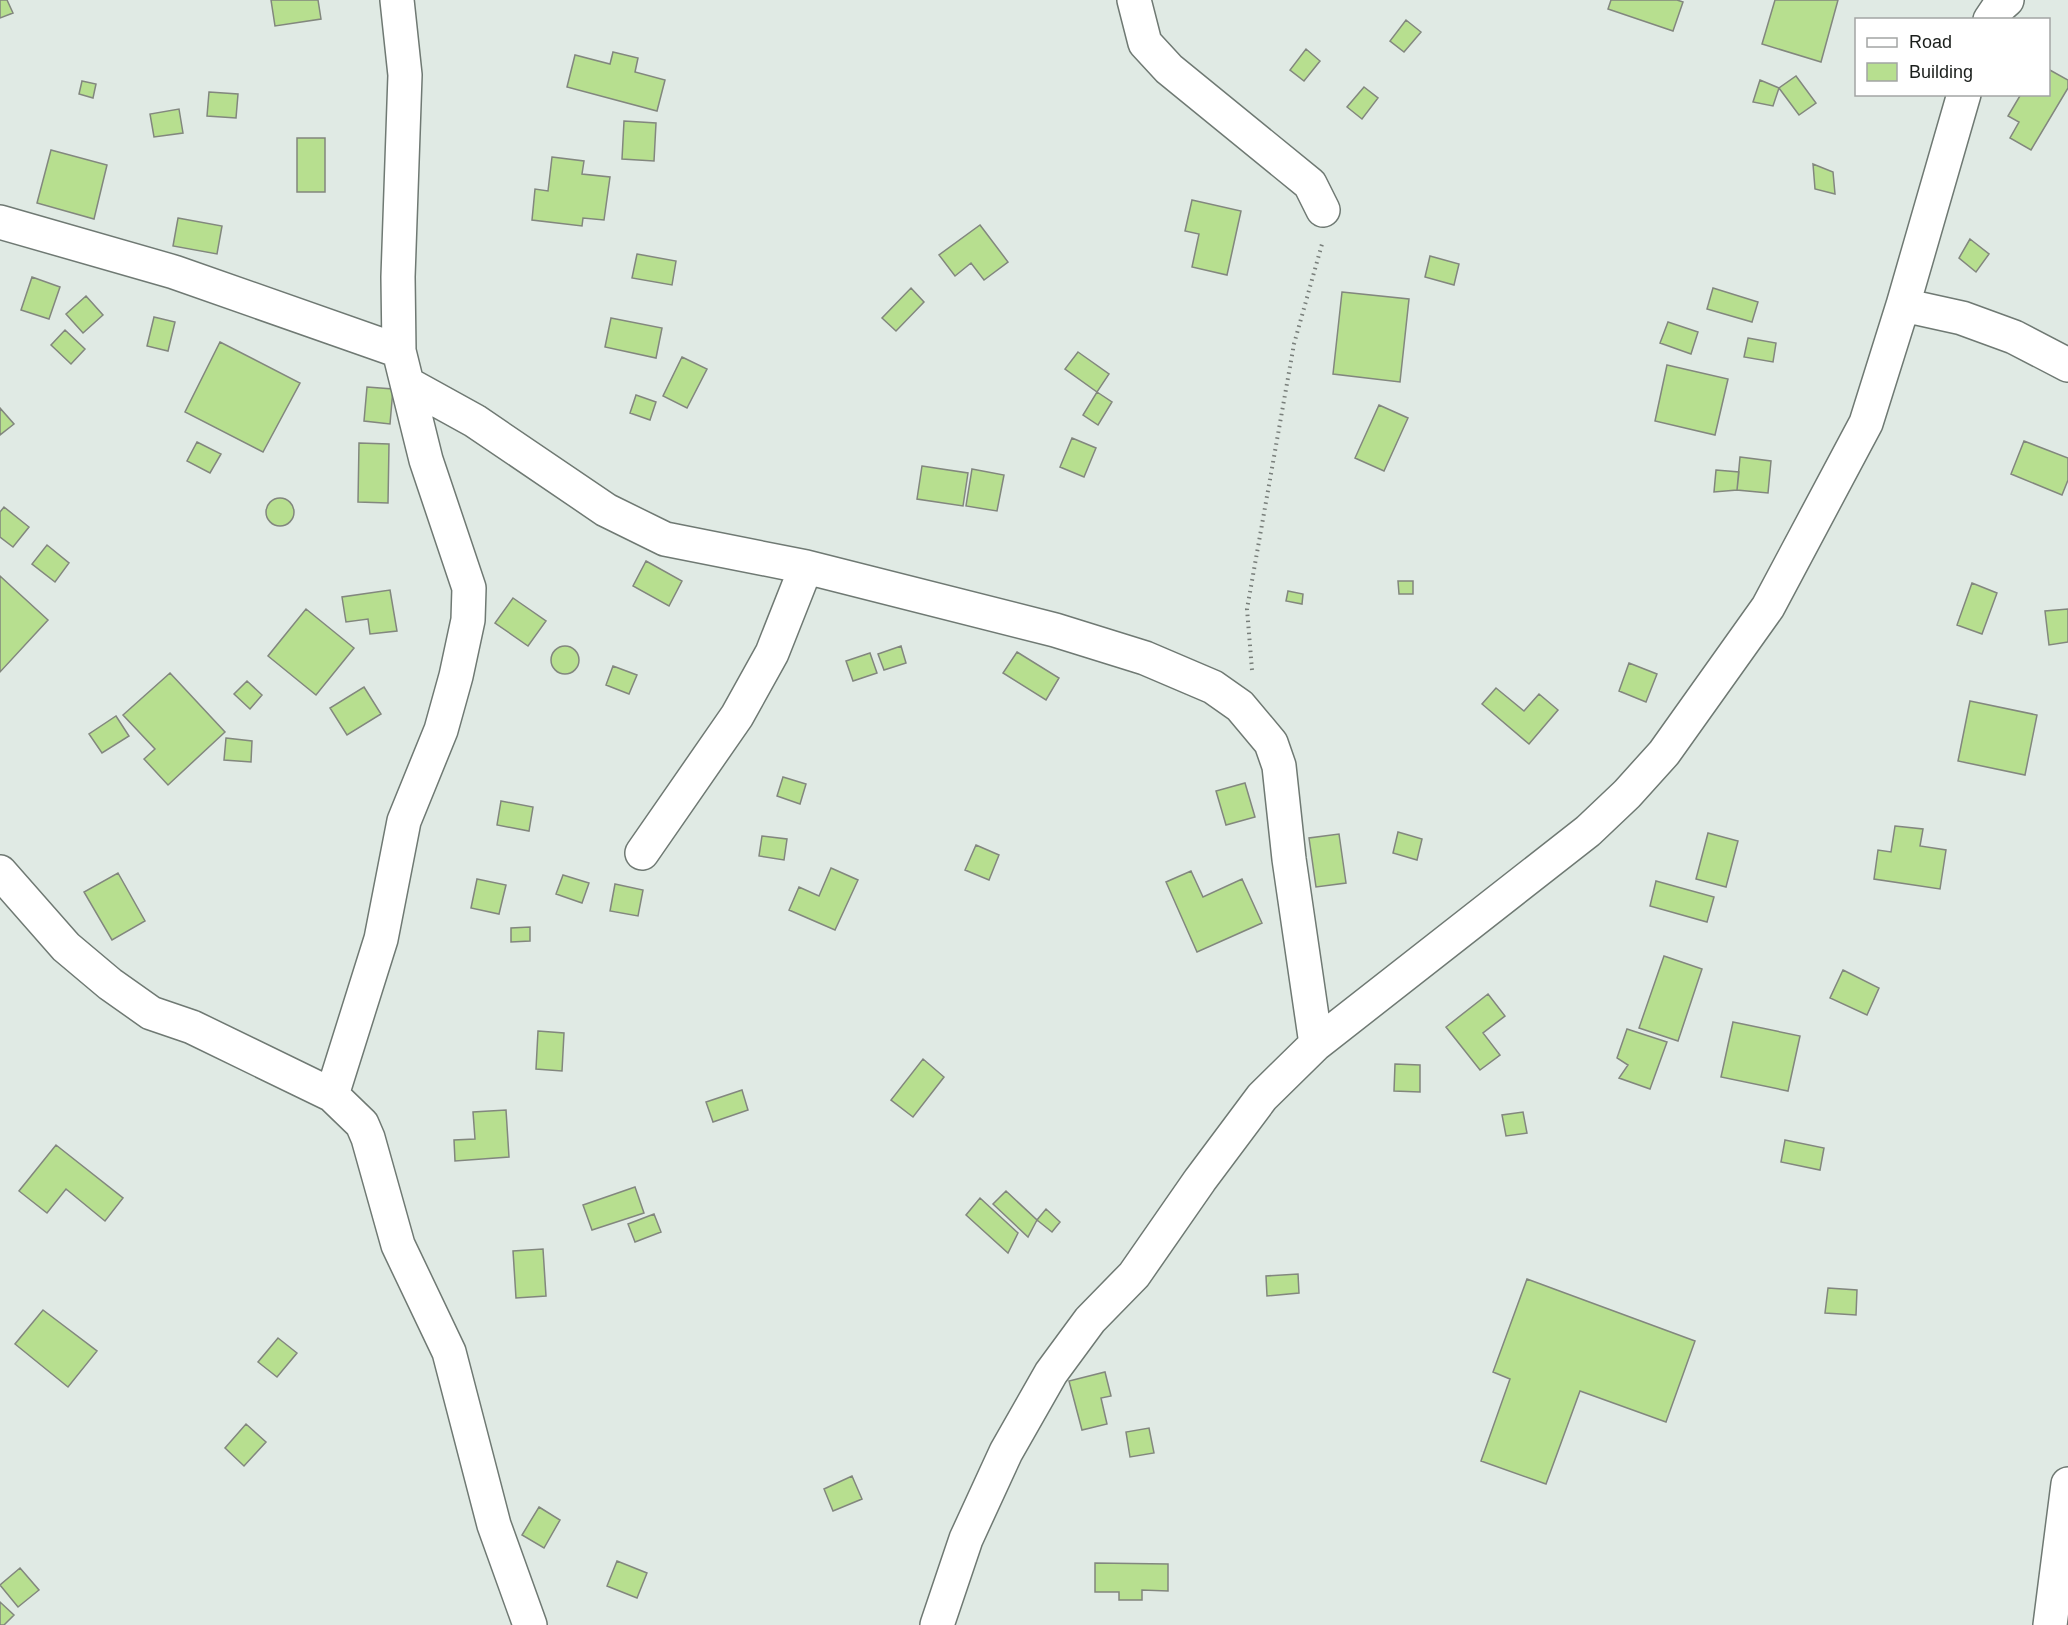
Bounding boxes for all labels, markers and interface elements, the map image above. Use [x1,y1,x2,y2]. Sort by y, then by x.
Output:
legend [1855,18,2050,96]
text: Road [1909,32,1952,52]
text: Building [1909,62,1973,82]

